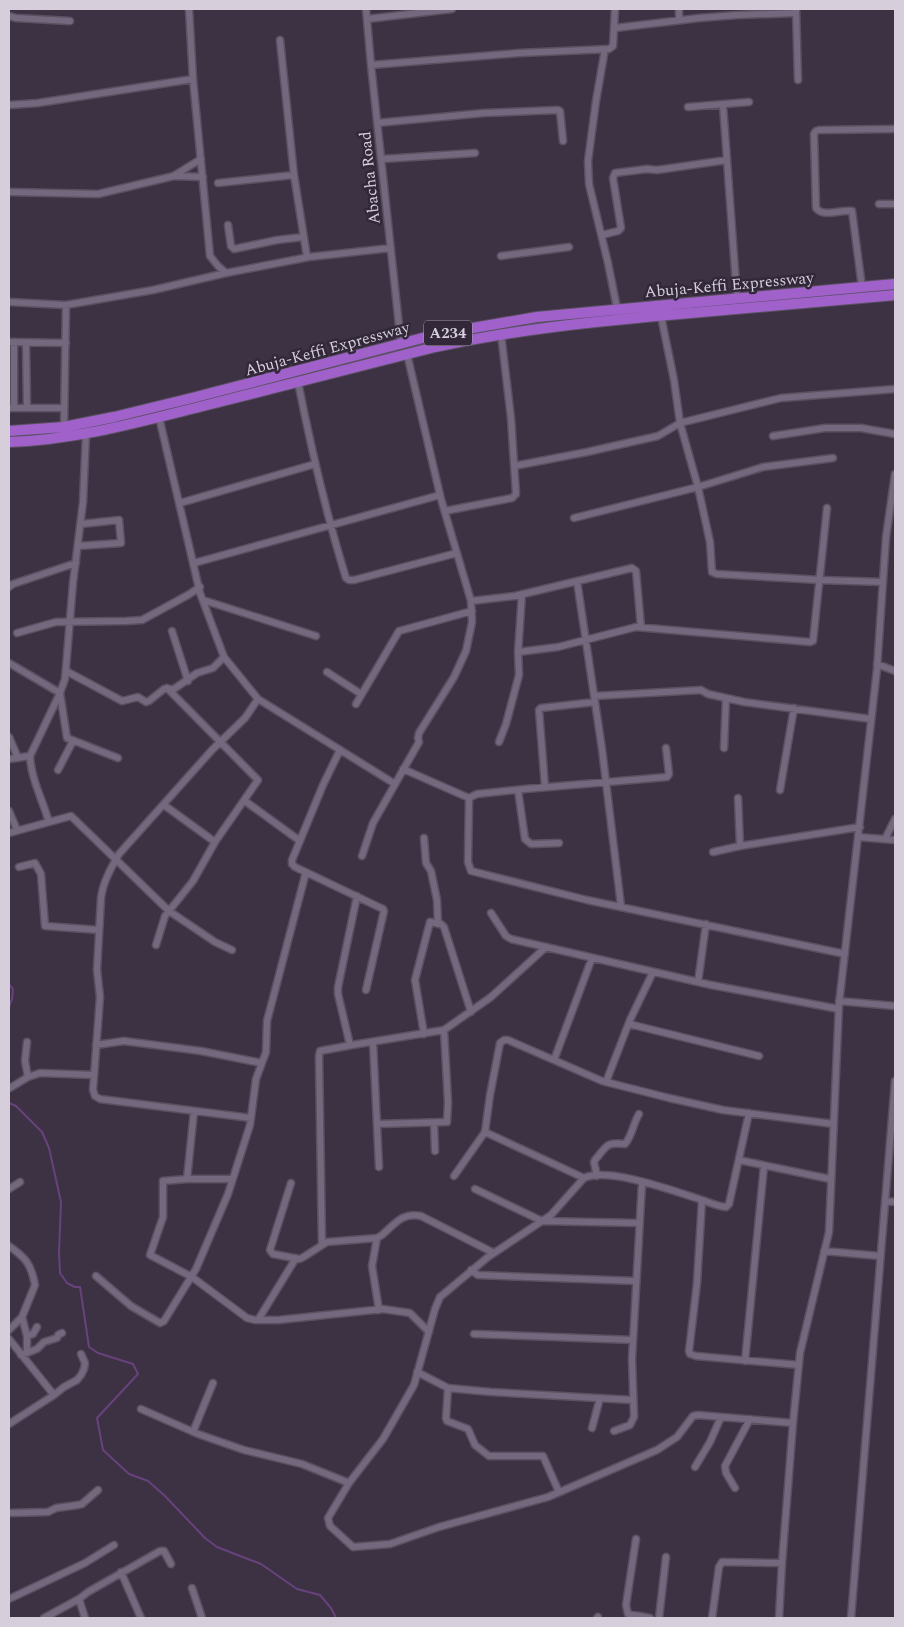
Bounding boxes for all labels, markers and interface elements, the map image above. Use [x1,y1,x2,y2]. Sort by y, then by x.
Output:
street label: Abacha Road [353,130,387,226]
street label: Abuja-Keffi Expressway [644,266,816,304]
street label: Abuja-Keffi Expressway [242,315,414,383]
road number: A234 [424,320,472,346]

